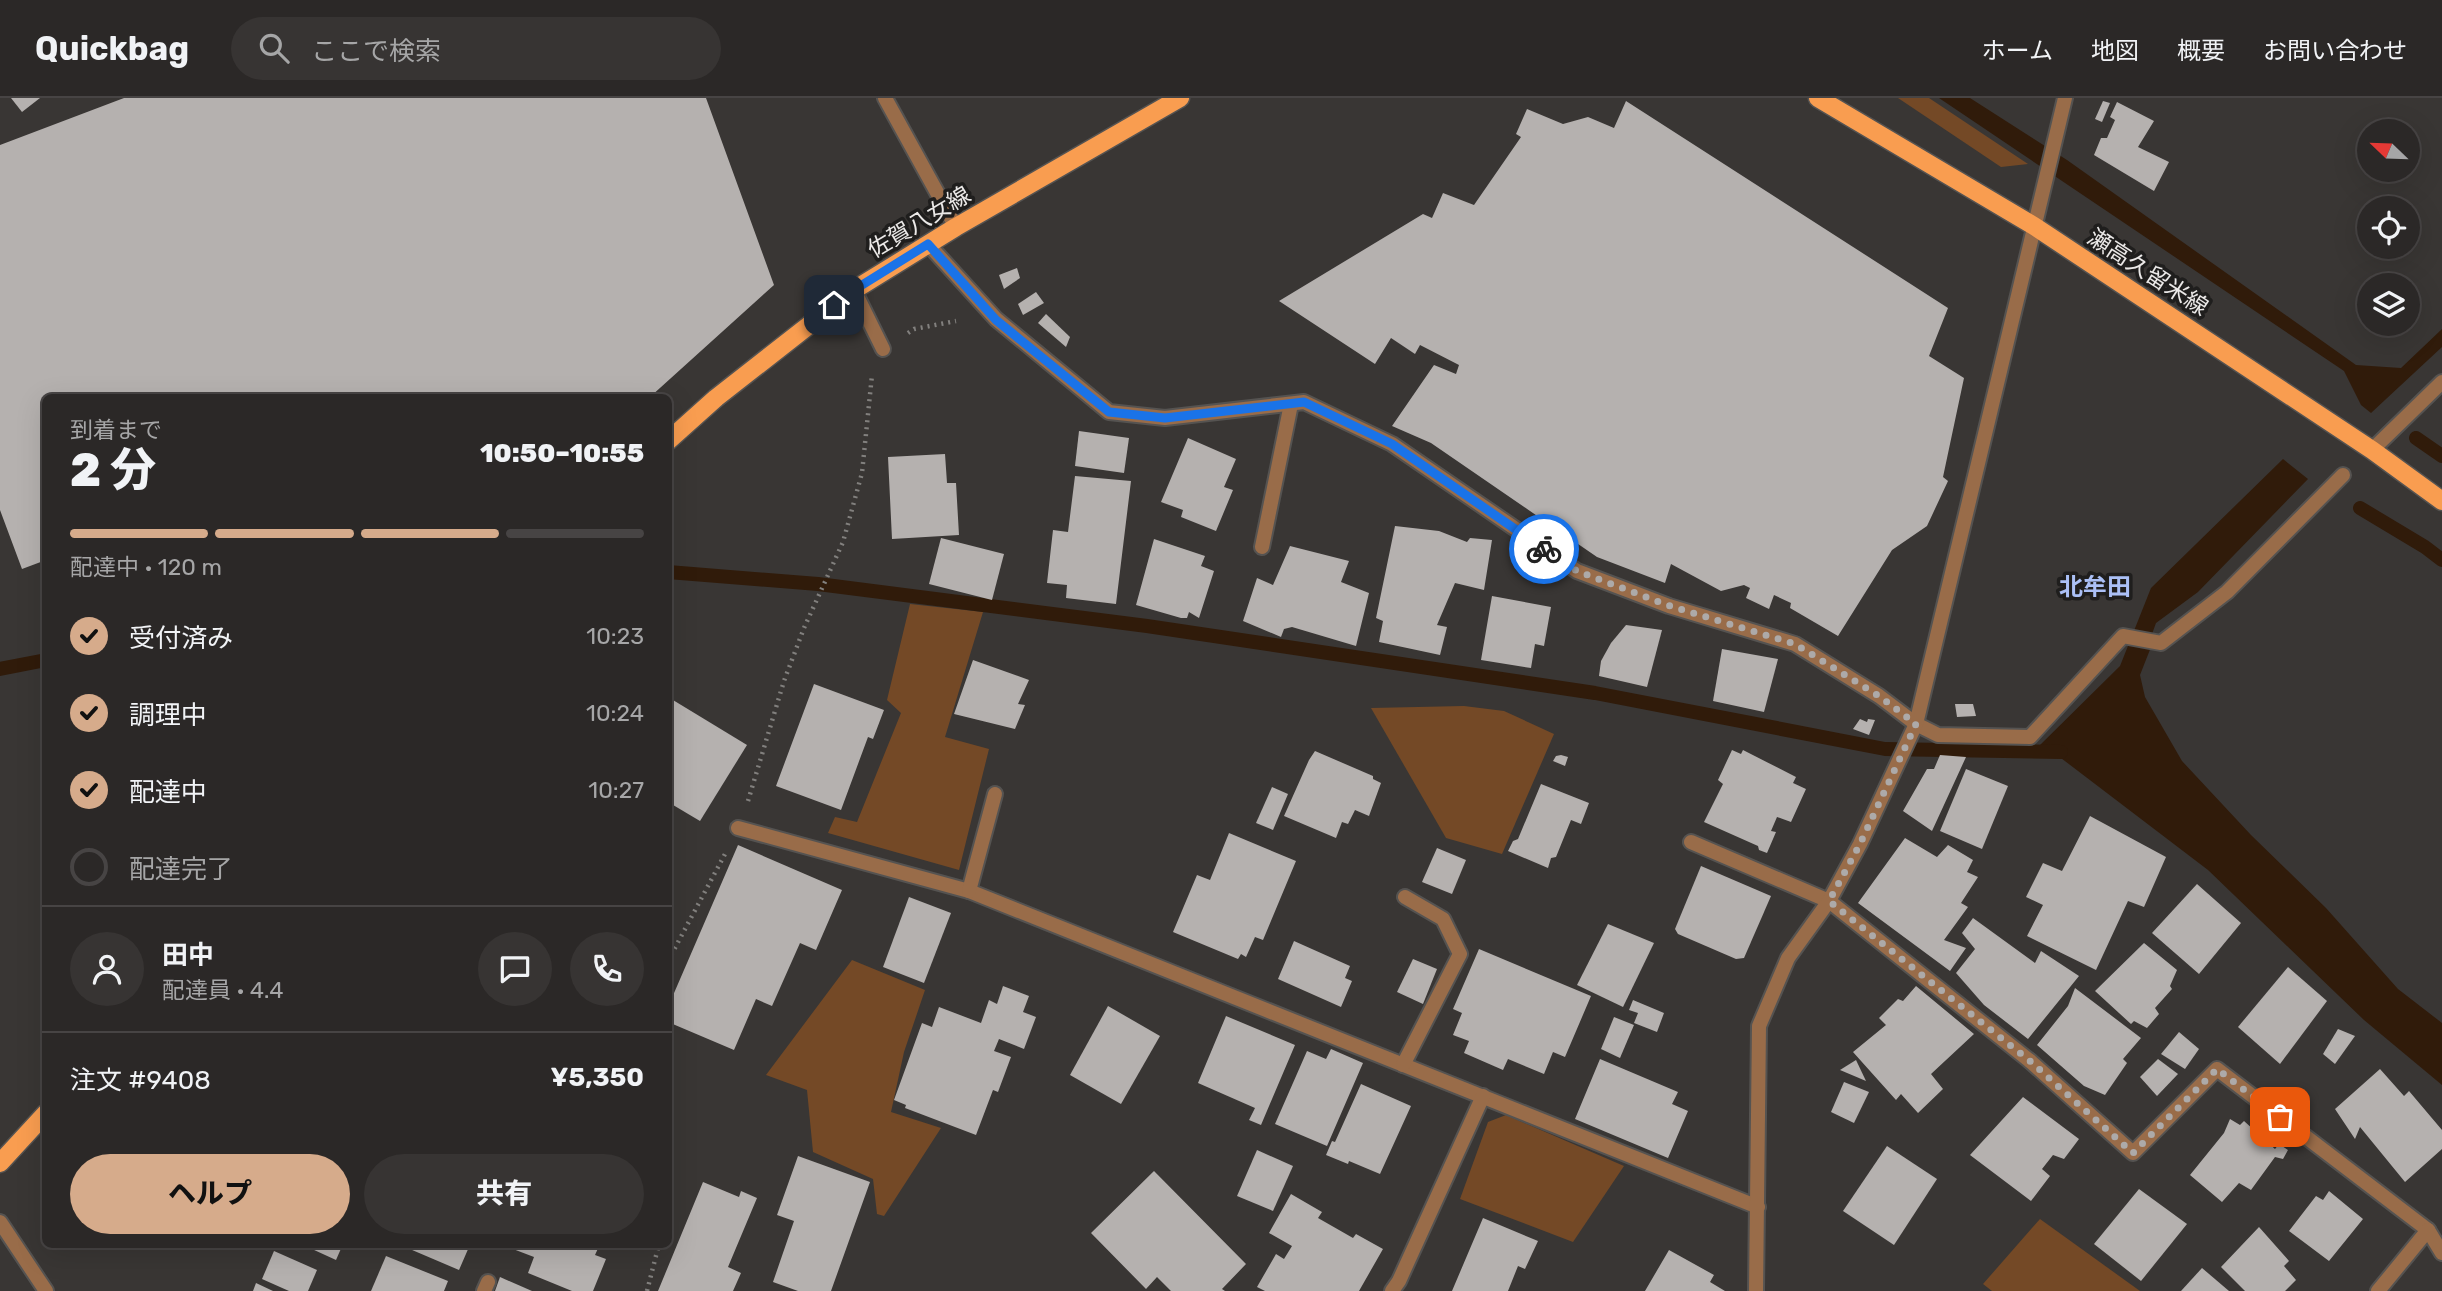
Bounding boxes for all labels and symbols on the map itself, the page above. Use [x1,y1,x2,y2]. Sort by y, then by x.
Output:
north arrow [2357,119,2420,182]
street label: 佐賀八女線 [863,180,975,264]
street label: 瀬高久留米線 [2083,223,2213,321]
pin [804,275,864,335]
courier [1509,514,1579,584]
district label: 北牟田 [2059,573,2131,601]
pin [2250,1087,2310,1147]

